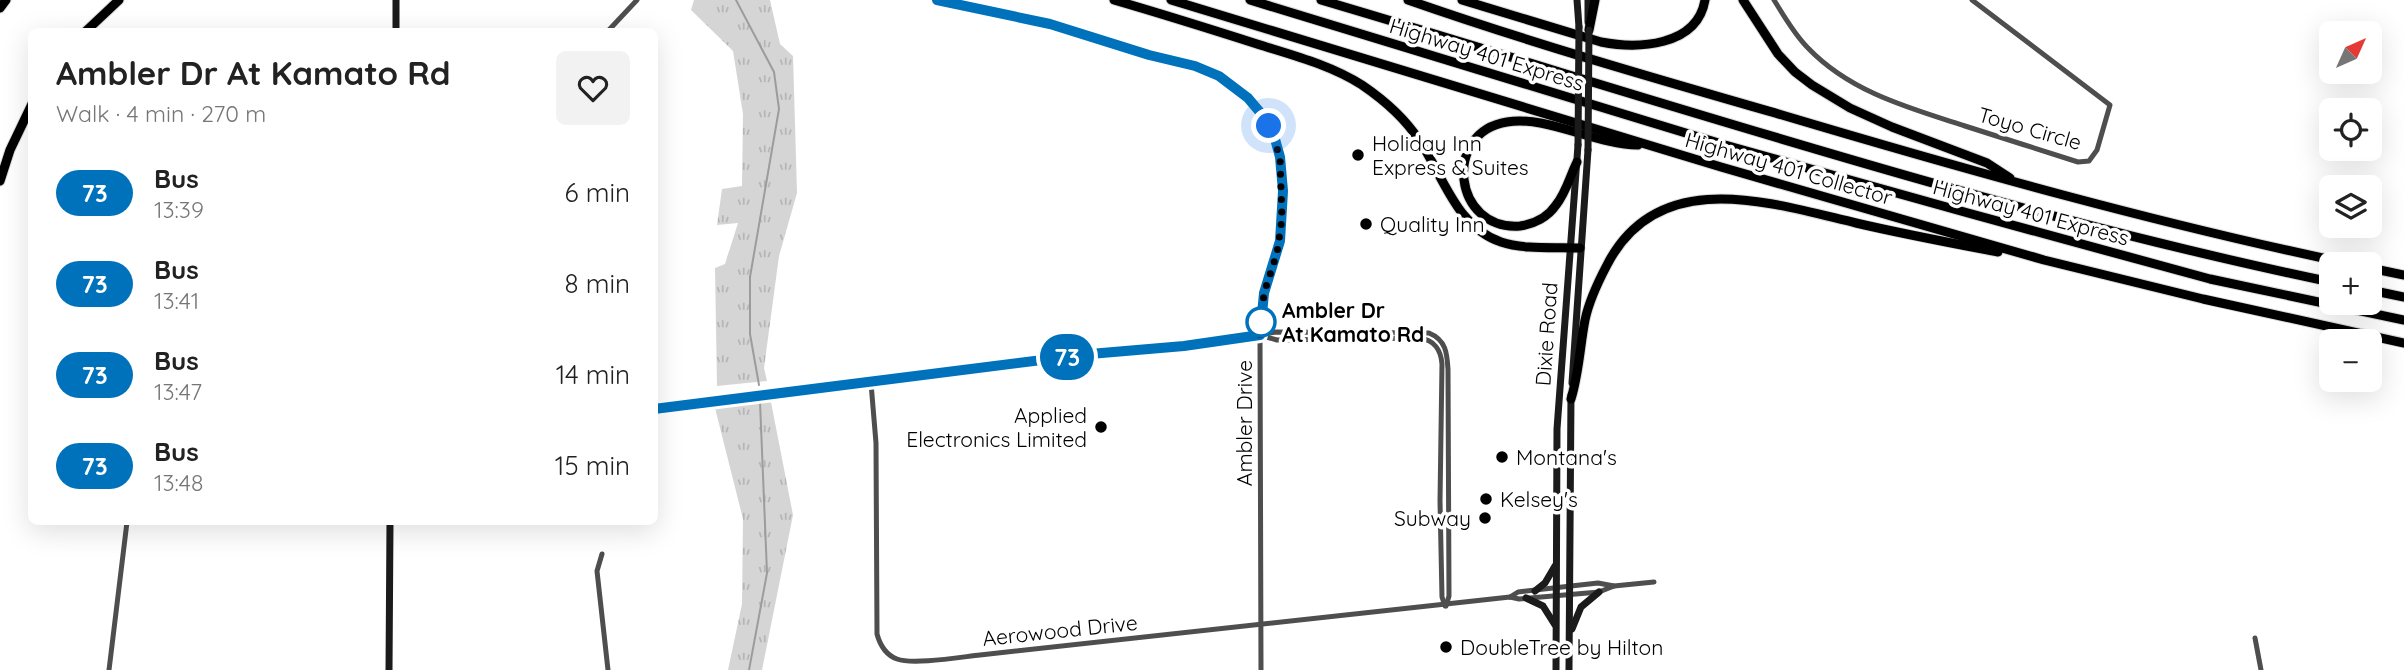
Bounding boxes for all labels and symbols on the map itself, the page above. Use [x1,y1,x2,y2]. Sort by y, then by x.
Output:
street label: Highway 401 Express [1387,12,1587,96]
north arrow [2319,21,2382,84]
street label: Toyo Circle [1975,101,2085,155]
your location [1251,108,1286,143]
street label: Highway 401 Collector [1682,126,1896,210]
place label: Holiday Inn Express & Suites [1372,130,1529,180]
marker: Holiday Inn Express & Suites [1350,147,1366,163]
street label: Highway 401 Express [1930,173,2132,251]
place label: Quality Inn [1380,211,1485,237]
marker: Quality Inn [1358,216,1374,232]
street label: Dixie Road [1529,281,1563,387]
place label: Ambler Dr At Kamato Rd [1282,297,1424,347]
marker: Ambler Dr At Kamato Rd [1246,307,1276,337]
line badge: 73 [1036,334,1098,380]
street label: Ambler Drive [1231,360,1257,486]
place label: Applied Electronics Limited [906,402,1087,452]
marker: Applied Electronics Limited [1093,419,1109,435]
place label: Montana's [1516,444,1617,470]
marker: Montana's [1494,449,1510,465]
place label: Kelsey's [1500,486,1578,512]
marker: Kelsey's [1478,491,1494,507]
place label: Subway [1394,505,1471,531]
marker: Subway [1477,510,1493,526]
street label: Aerowood Drive [981,609,1139,651]
place label: DoubleTree by Hilton [1460,634,1663,660]
marker: DoubleTree by Hilton [1438,639,1454,655]

